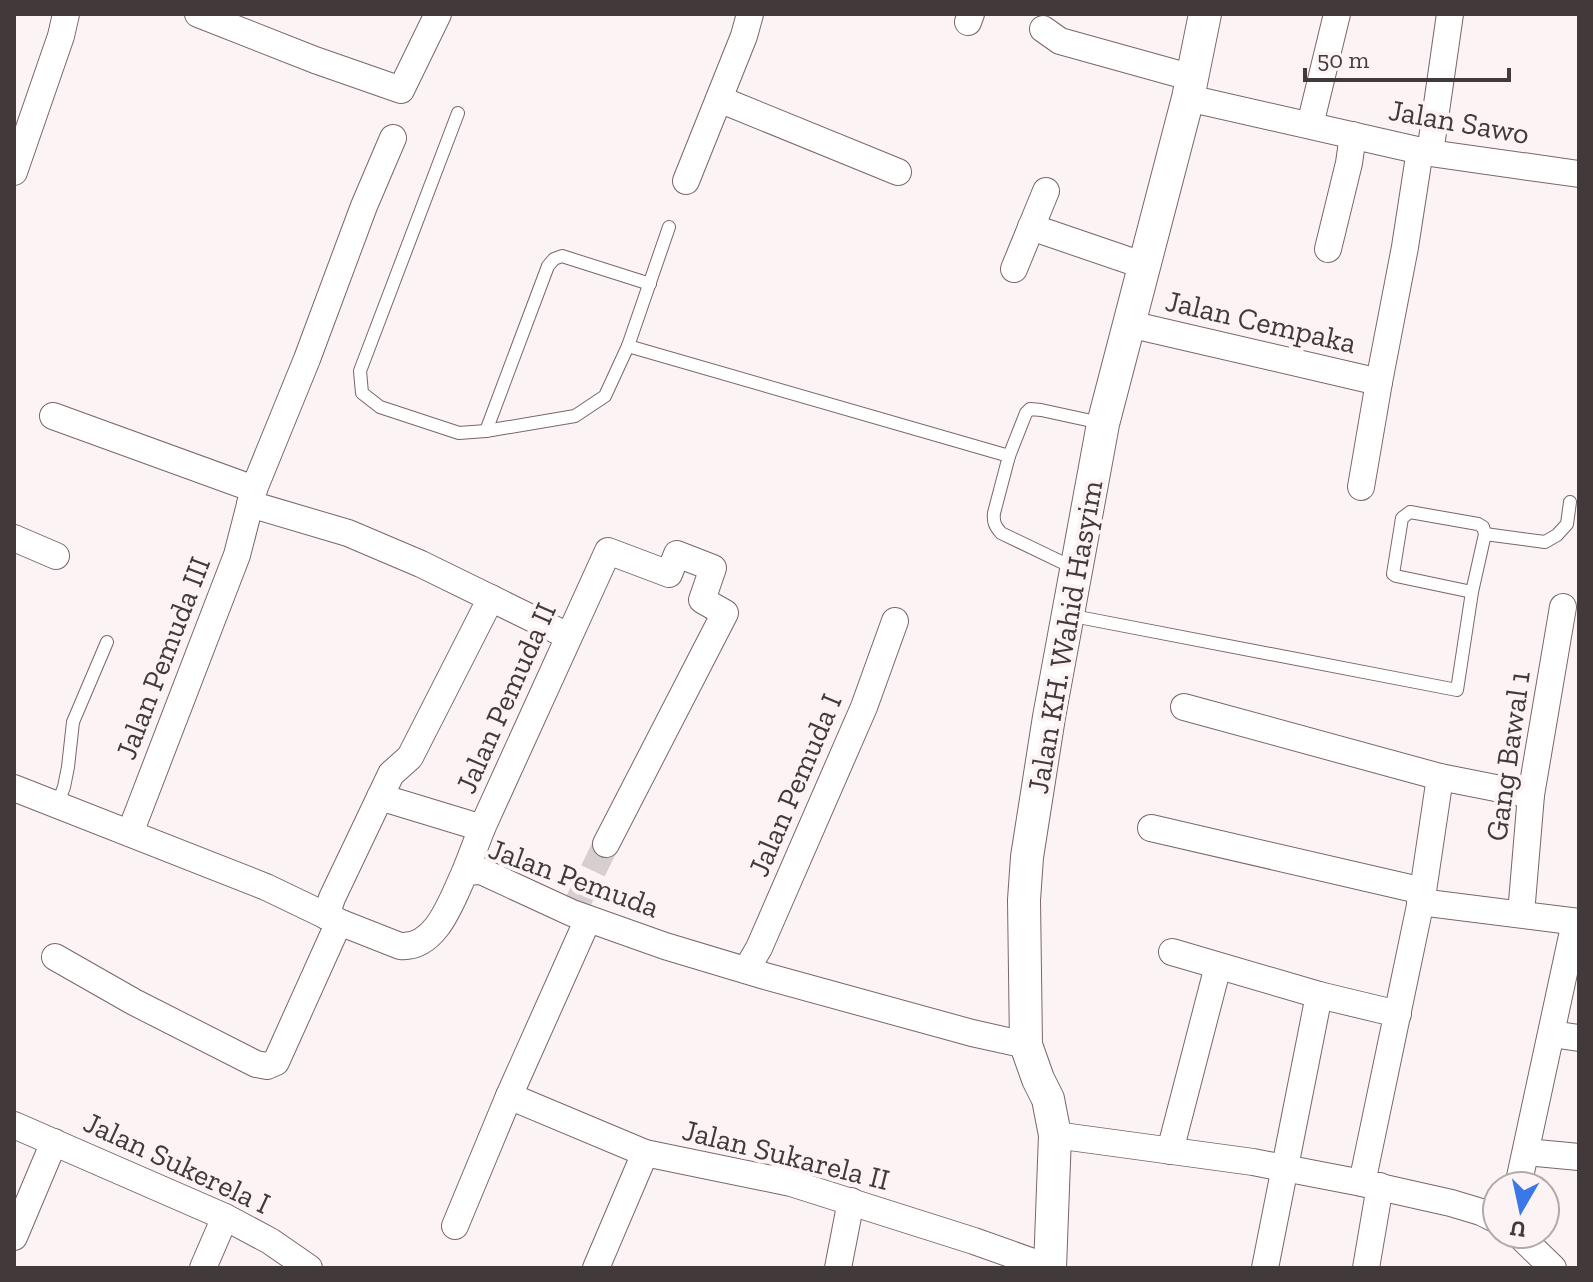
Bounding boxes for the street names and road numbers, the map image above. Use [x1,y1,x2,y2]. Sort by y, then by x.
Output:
street label: Jalan Sawo [1386,92,1532,152]
street label: Jalan Cempaka [1162,283,1360,361]
street label: Jalan KH. Wahid Hasyim [1020,478,1110,796]
street label: Jalan Pemuda III [108,552,218,764]
street label: Jalan Pemuda II [448,597,564,799]
street label: Gang Bawal 1 [1478,669,1538,843]
street label: Jalan Pemuda I [740,688,850,882]
street label: Jalan Pemuda [484,831,664,925]
street label: Jalan Sukerela I [78,1104,276,1222]
street label: Jalan Sukarela II [679,1112,893,1198]

